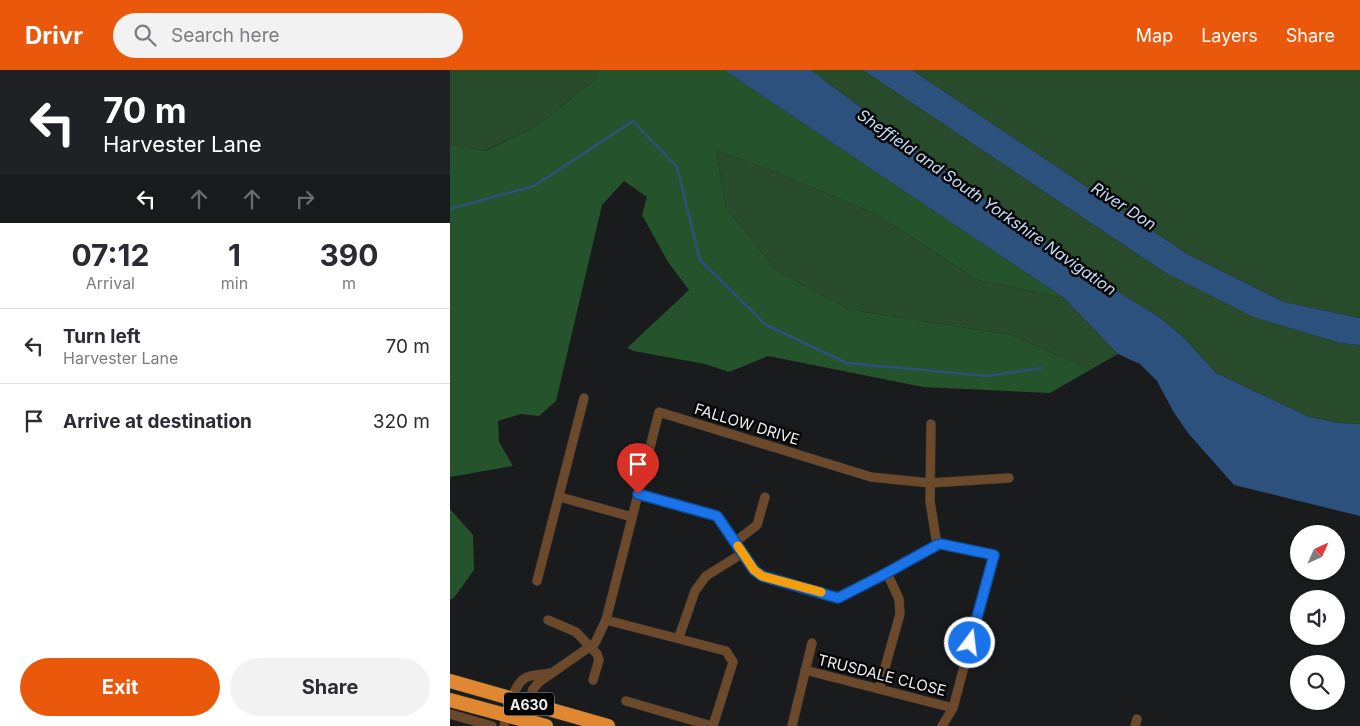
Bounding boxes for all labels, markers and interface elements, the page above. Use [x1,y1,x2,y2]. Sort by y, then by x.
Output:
search box [113,13,463,58]
text: Drivr [25,21,83,50]
icon: search [131,21,159,49]
text: Search here [171,24,280,47]
text: Map [1136,25,1173,46]
text: Layers [1201,25,1258,46]
text: Share [1286,25,1335,46]
text: 70 m [103,89,187,131]
icon: left [20,90,85,155]
water label: Sheffield and South Yorkshire Navigation [854,104,1120,300]
text: Harvester Lane [103,131,262,157]
water label: River Don [1088,178,1160,234]
icon: left [132,185,160,213]
icon: ahead [185,185,213,213]
icon: ahead [238,185,266,213]
icon: right [291,185,319,213]
text: 07:12 [71,237,149,273]
text: 1 [228,237,241,273]
text: 390 [320,237,379,273]
text: Arrival [86,273,135,293]
text: min [221,273,248,293]
text: m [342,273,356,293]
text: Turn left [63,325,141,348]
icon: left [20,332,48,360]
text: 70 m [386,335,430,358]
text: Harvester Lane [63,348,178,368]
street label: FALLOW DRIVE [692,399,802,449]
icon: arrive [20,407,48,435]
text: Arrive at destination [63,410,252,433]
text: 320 m [373,410,430,433]
pin [617,443,659,494]
icon: arrive [624,450,652,478]
north arrow [1290,525,1345,580]
map controls [1290,525,1345,710]
button: sound [1290,590,1345,645]
position arrow [943,616,995,668]
street label: TRUSDALE CLOSE [816,650,948,700]
button: search [1290,655,1345,710]
button: Exit [20,658,220,716]
button: Share [230,658,430,716]
road number: A630 [504,692,554,716]

